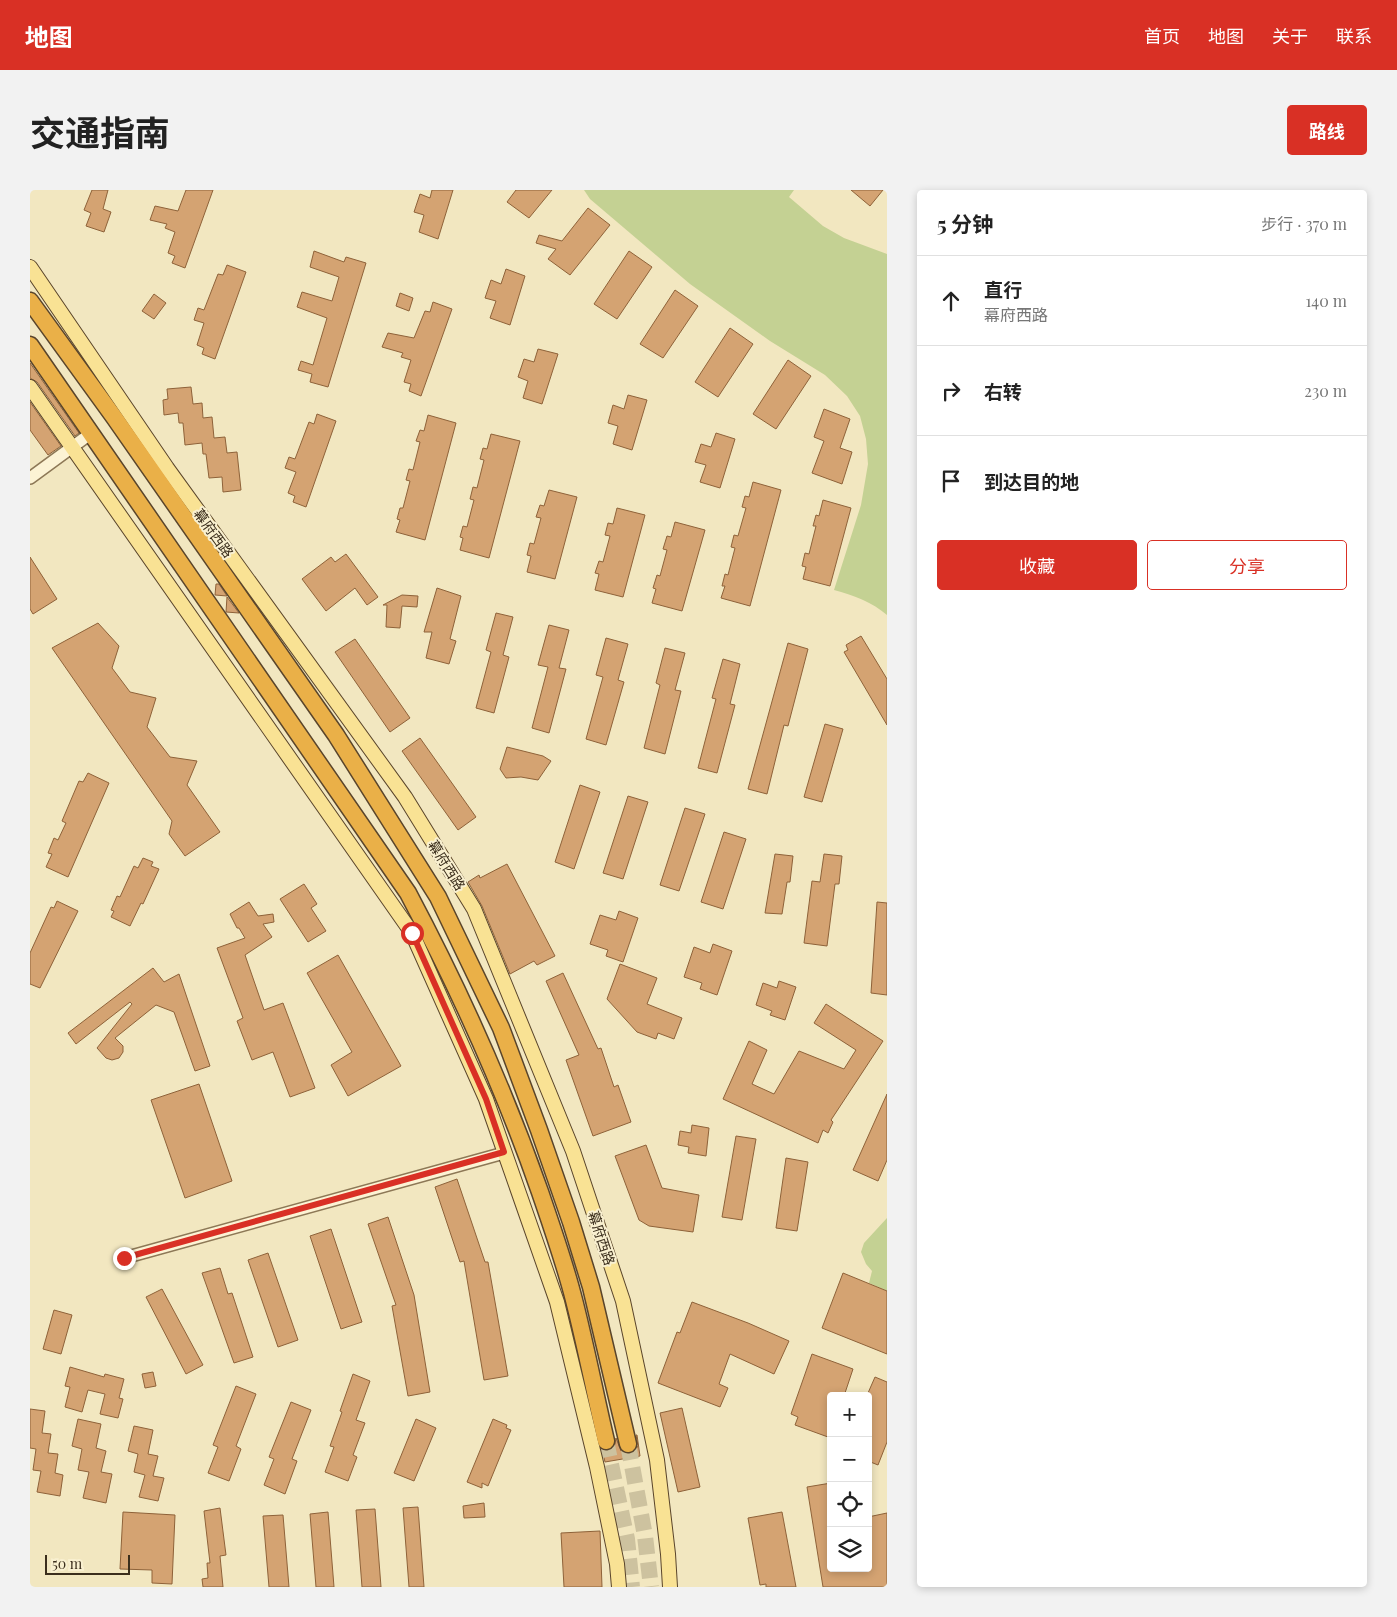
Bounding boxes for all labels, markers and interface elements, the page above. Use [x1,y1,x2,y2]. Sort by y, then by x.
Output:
text: 地图 [25,20,73,52]
text: 首页 [1144,24,1180,48]
text: 地图 [1208,24,1244,48]
text: 关于 [1272,24,1308,48]
text: 联系 [1336,24,1372,48]
button: 路线 [1287,105,1367,155]
text: 交通指南 [30,108,170,155]
text: 5 分钟 [937,209,993,237]
text: 步行 · 370 m [1261,213,1347,234]
text: 直行 [984,276,1022,302]
icon: ahead [937,287,965,315]
text: 140 m [1305,290,1347,311]
text: 幕府西路 [984,304,1048,325]
icon: right [937,377,965,405]
text: 右转 [984,378,1022,404]
text: 230 m [1304,380,1347,401]
icon: arrive [937,467,965,495]
text: 到达目的地 [984,468,1079,494]
street label: 幕府西路 [190,505,238,561]
button: 收藏 [937,540,1137,590]
button: 分享 [1147,540,1347,590]
street label: 幕府西路 [424,836,470,894]
route start [401,922,424,945]
street label: 幕府西路 [584,1208,620,1268]
route end [113,1247,136,1270]
map controls [827,1392,872,1572]
button: + [827,1392,872,1437]
button: − [827,1437,872,1482]
button: locate [827,1482,872,1527]
button: layers [827,1527,872,1572]
scale bar [45,1552,130,1575]
text: 50 m [52,1554,82,1573]

